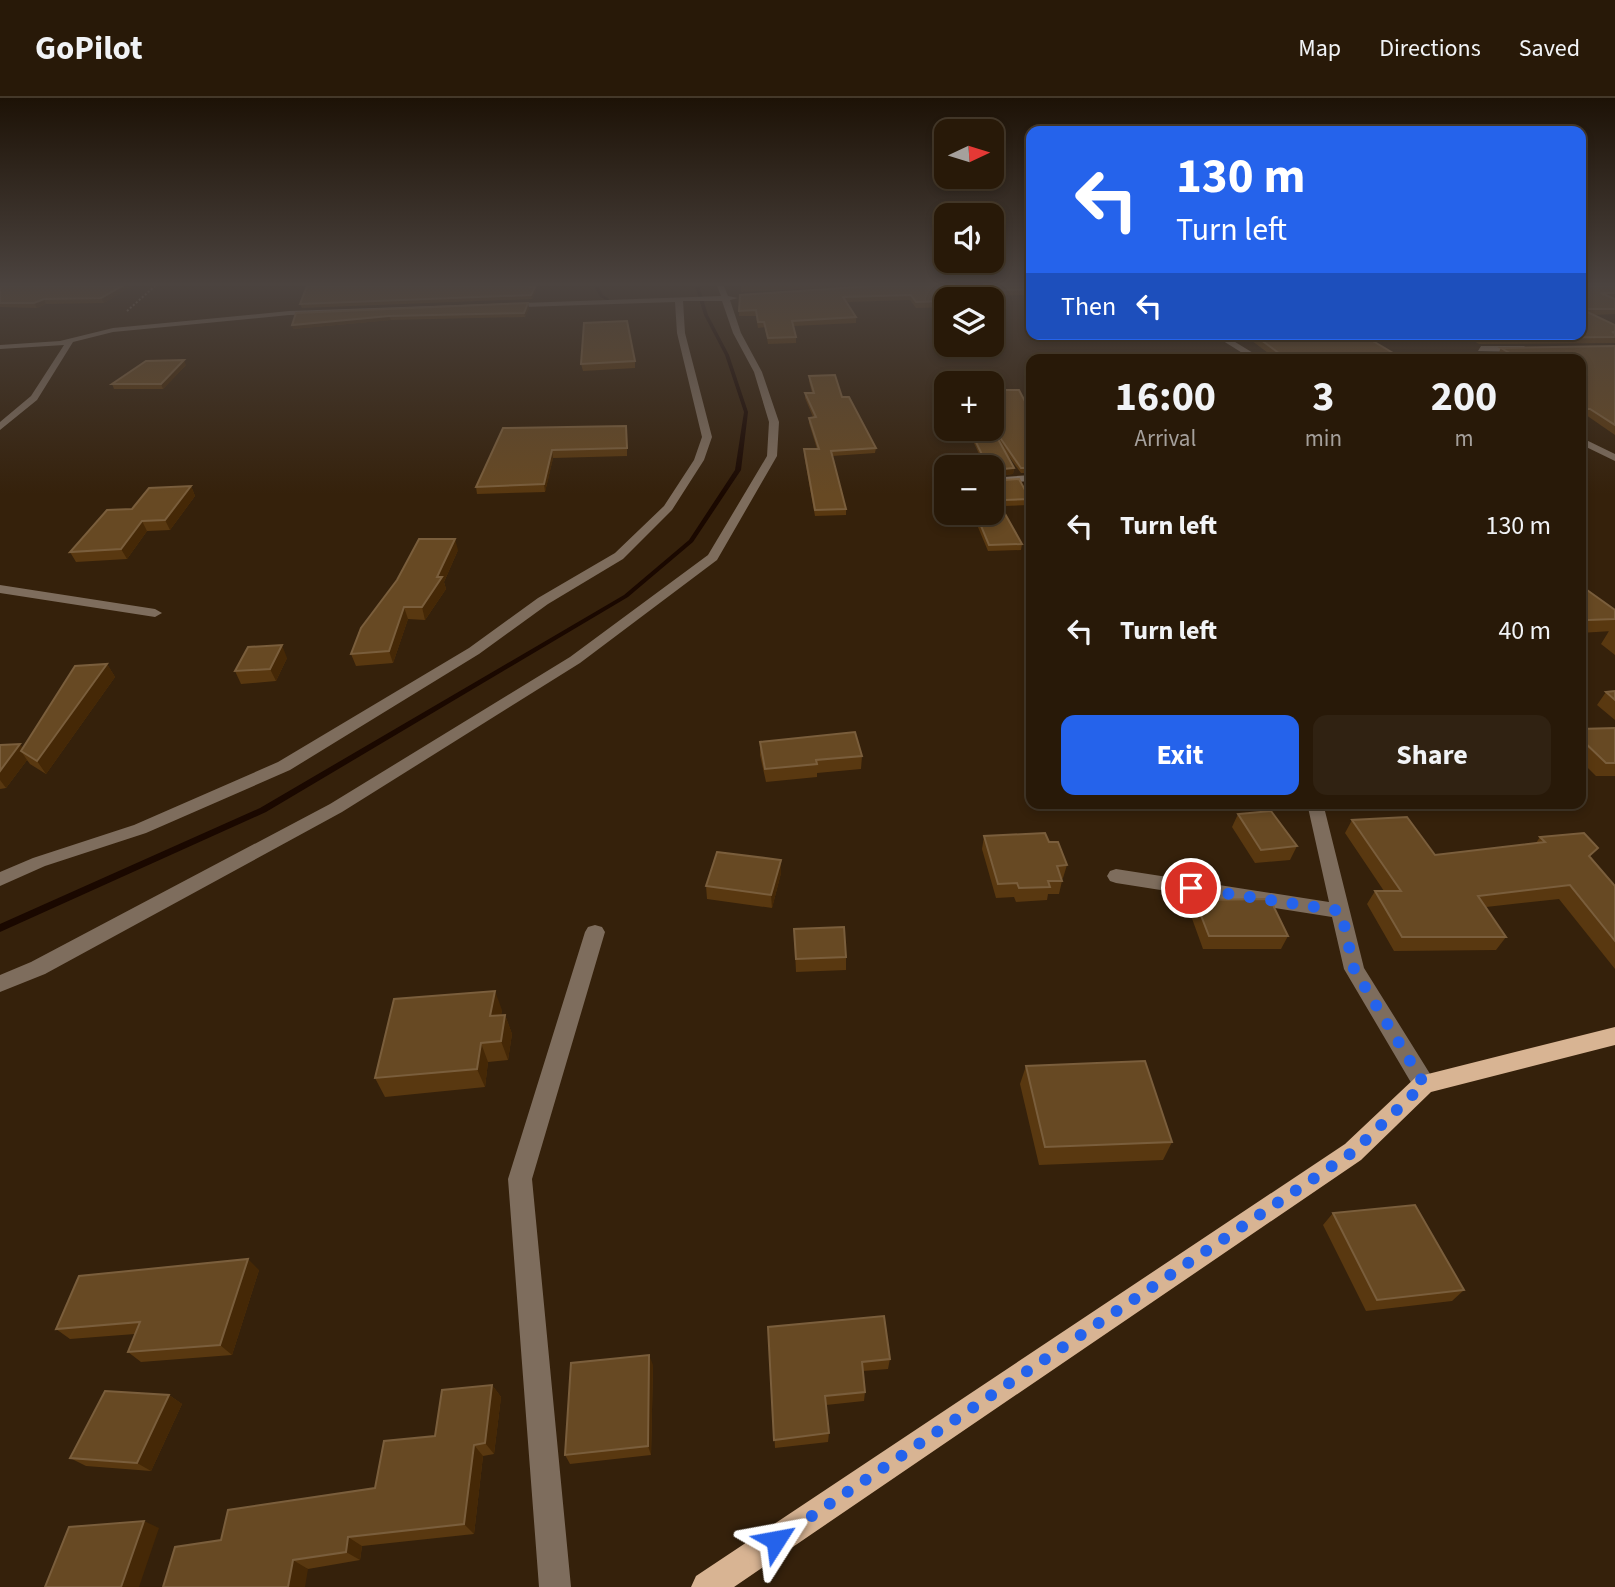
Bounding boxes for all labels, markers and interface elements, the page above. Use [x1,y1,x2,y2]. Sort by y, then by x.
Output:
text: GoPilot [35,25,143,72]
text: Map [1298,31,1341,66]
text: Directions [1379,31,1481,66]
text: Saved [1519,31,1580,66]
north arrow [934,119,1004,189]
map controls [934,119,1004,525]
text: 130 m [1176,142,1305,212]
icon: left [1061,154,1152,245]
button: sound [934,203,1004,273]
text: Turn left [1176,207,1287,253]
button: layers [934,287,1004,357]
icon: left [1130,287,1168,325]
text: Then [1061,288,1116,325]
text: 16:00 [1115,367,1216,427]
text: 3 [1312,367,1334,427]
text: 200 [1431,367,1497,427]
button: + [934,371,1004,441]
text: Arrival [1134,422,1196,455]
text: min [1305,422,1342,455]
text: m [1454,422,1474,455]
button: − [934,455,1004,525]
icon: left [1061,507,1099,545]
text: Turn left [1120,507,1217,544]
text: 130 m [1485,507,1551,544]
icon: left [1061,612,1099,650]
text: Turn left [1120,612,1217,649]
text: 40 m [1498,612,1551,649]
button: Exit [1061,715,1299,795]
button: Share [1313,715,1551,795]
pin [1161,858,1221,918]
icon: arrive [1172,869,1210,907]
position arrow [739,1503,813,1577]

